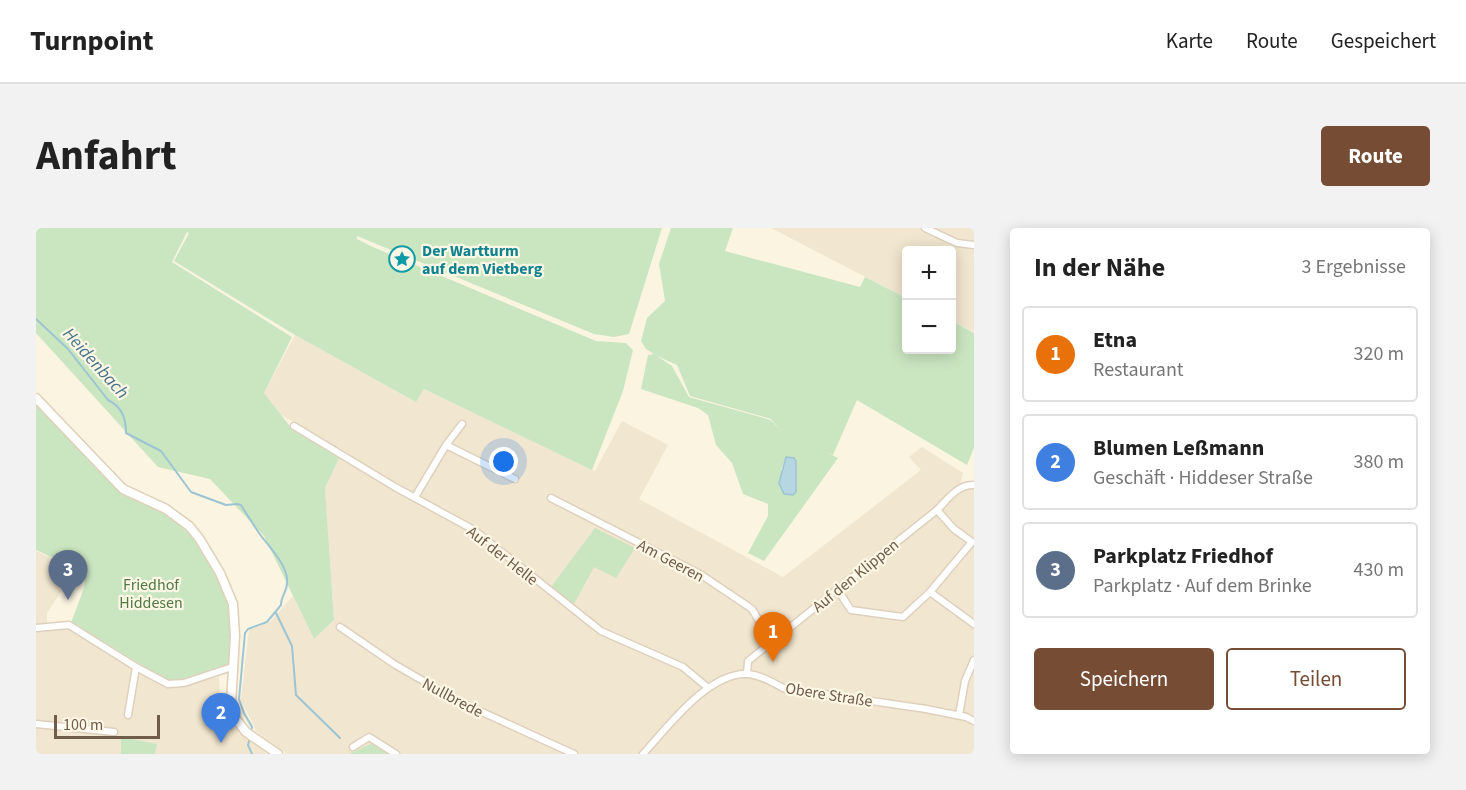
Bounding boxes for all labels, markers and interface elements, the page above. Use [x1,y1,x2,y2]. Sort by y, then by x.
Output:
text: Turnpoint [30,21,154,61]
text: Karte [1166,26,1213,56]
text: Route [1246,26,1298,56]
text: Gespeichert [1331,26,1436,56]
text: Anfahrt [36,126,177,186]
button: Route [1321,126,1430,186]
place label: Der Wartturm auf dem Vietberg [422,240,543,280]
place icon: Der Wartturm auf dem Vietberg [387,244,417,274]
map controls [902,246,956,354]
button: + [902,246,956,300]
text: In der Nähe [1034,249,1165,286]
text: 3 Ergebnisse [1301,253,1406,281]
button: − [902,300,956,354]
water label: Heidenbach [57,322,134,405]
text: Etna [1093,324,1137,356]
text: 1 [1050,340,1061,368]
text: 320 m [1354,340,1404,368]
text: Restaurant [1093,356,1184,384]
text: Blumen Leßmann [1093,432,1264,464]
your location [489,447,518,476]
text: 2 [1050,448,1061,476]
text: 380 m [1354,448,1404,476]
text: Geschäft · Hiddeser Straße [1093,464,1313,492]
street label: Auf der Helle [462,521,543,591]
street label: Am Geeren [633,534,708,588]
street label: Auf den Klippen [808,534,904,618]
text: Parkplatz Friedhof [1093,540,1273,572]
pin: 3 [48,550,87,600]
text: 3 [1050,556,1061,584]
text: 430 m [1354,556,1404,584]
text: Parkplatz · Auf dem Brinke [1093,572,1312,600]
park label: Friedhof Hiddesen [119,574,183,614]
pin: 1 [754,612,792,662]
button: Speichern [1034,648,1214,710]
button: Teilen [1226,648,1406,710]
street label: Nullbrede [418,673,487,723]
street label: Obere Straße [784,677,874,713]
pin: 2 [202,694,240,743]
scale bar [54,712,160,739]
text: 100 m [63,714,103,736]

